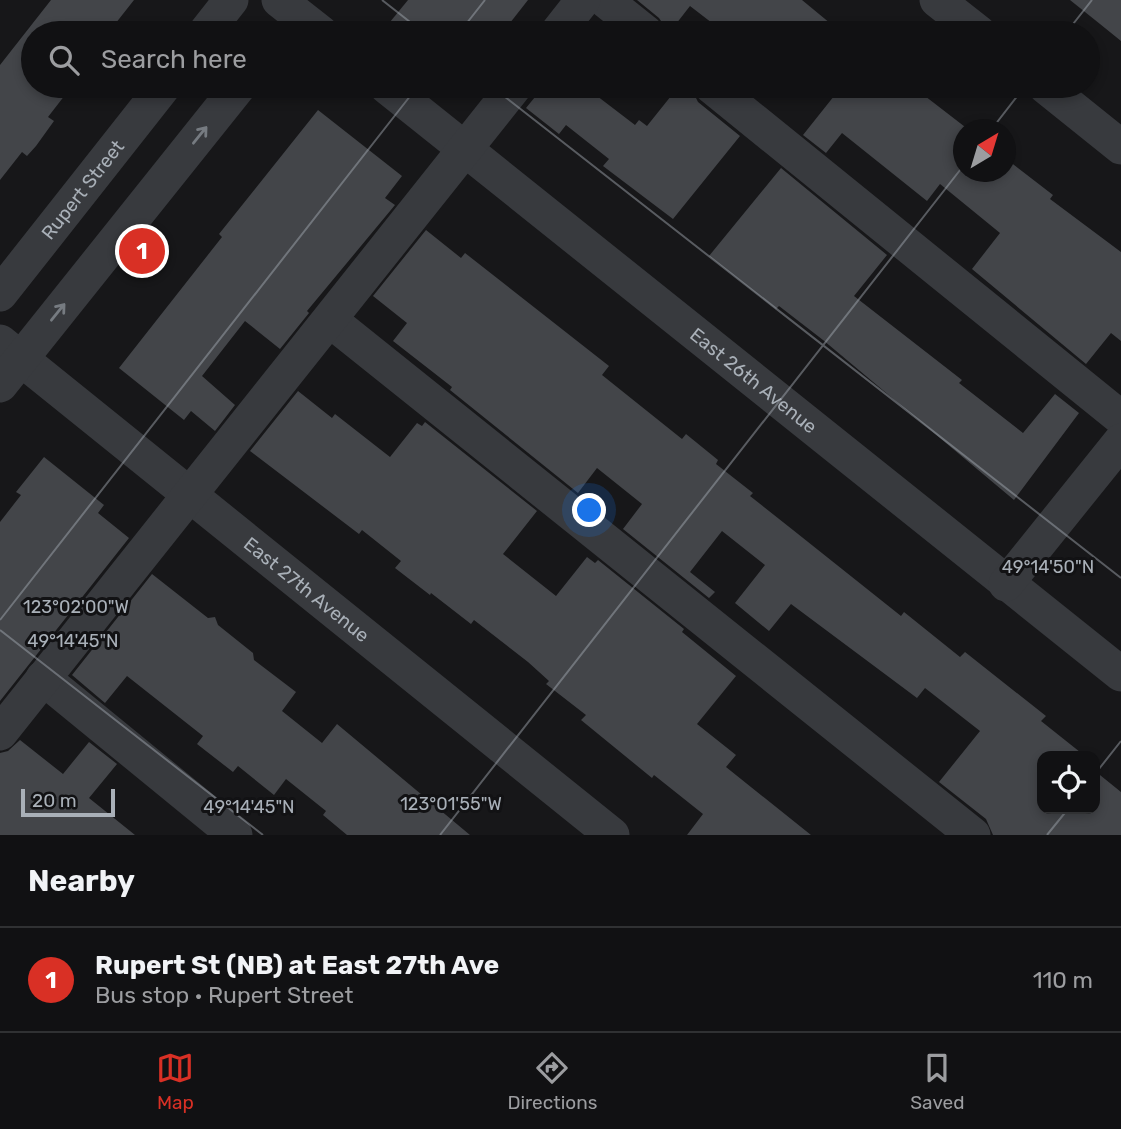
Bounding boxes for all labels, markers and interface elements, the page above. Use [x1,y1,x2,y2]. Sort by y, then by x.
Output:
search box [21,21,1100,98]
icon: search [45,41,83,79]
text: Search here [101,44,247,75]
north arrow [953,119,1016,182]
one-way arrow [192,126,208,144]
street label: Rupert Street [36,135,129,244]
pin: 1 [119,225,165,277]
one-way arrow [50,304,66,322]
street label: East 26th Avenue [686,322,822,438]
your location [572,493,606,527]
street label: East 27th Avenue [239,532,374,647]
text: 49°14'50"N [1002,556,1094,578]
text: 123°02'00"W [23,596,129,618]
text: 49°14'45"N [27,630,119,652]
map controls [1037,751,1100,814]
button: locate [1037,751,1100,814]
scale bar [21,786,116,818]
text: 20 m [32,789,77,812]
text: 123°01'55"W [400,793,502,815]
text: 49°14'45"N [203,796,295,818]
text: Nearby [28,863,135,899]
text: Rupert St (NB) at East 27th Ave [95,950,499,981]
text: 1 [45,966,57,994]
text: 110 m [1033,966,1093,994]
text: Bus stop · Rupert Street [95,981,353,1009]
tab: Map [156,1049,194,1114]
tab: Directions [507,1049,597,1114]
tab: Saved [910,1049,965,1114]

